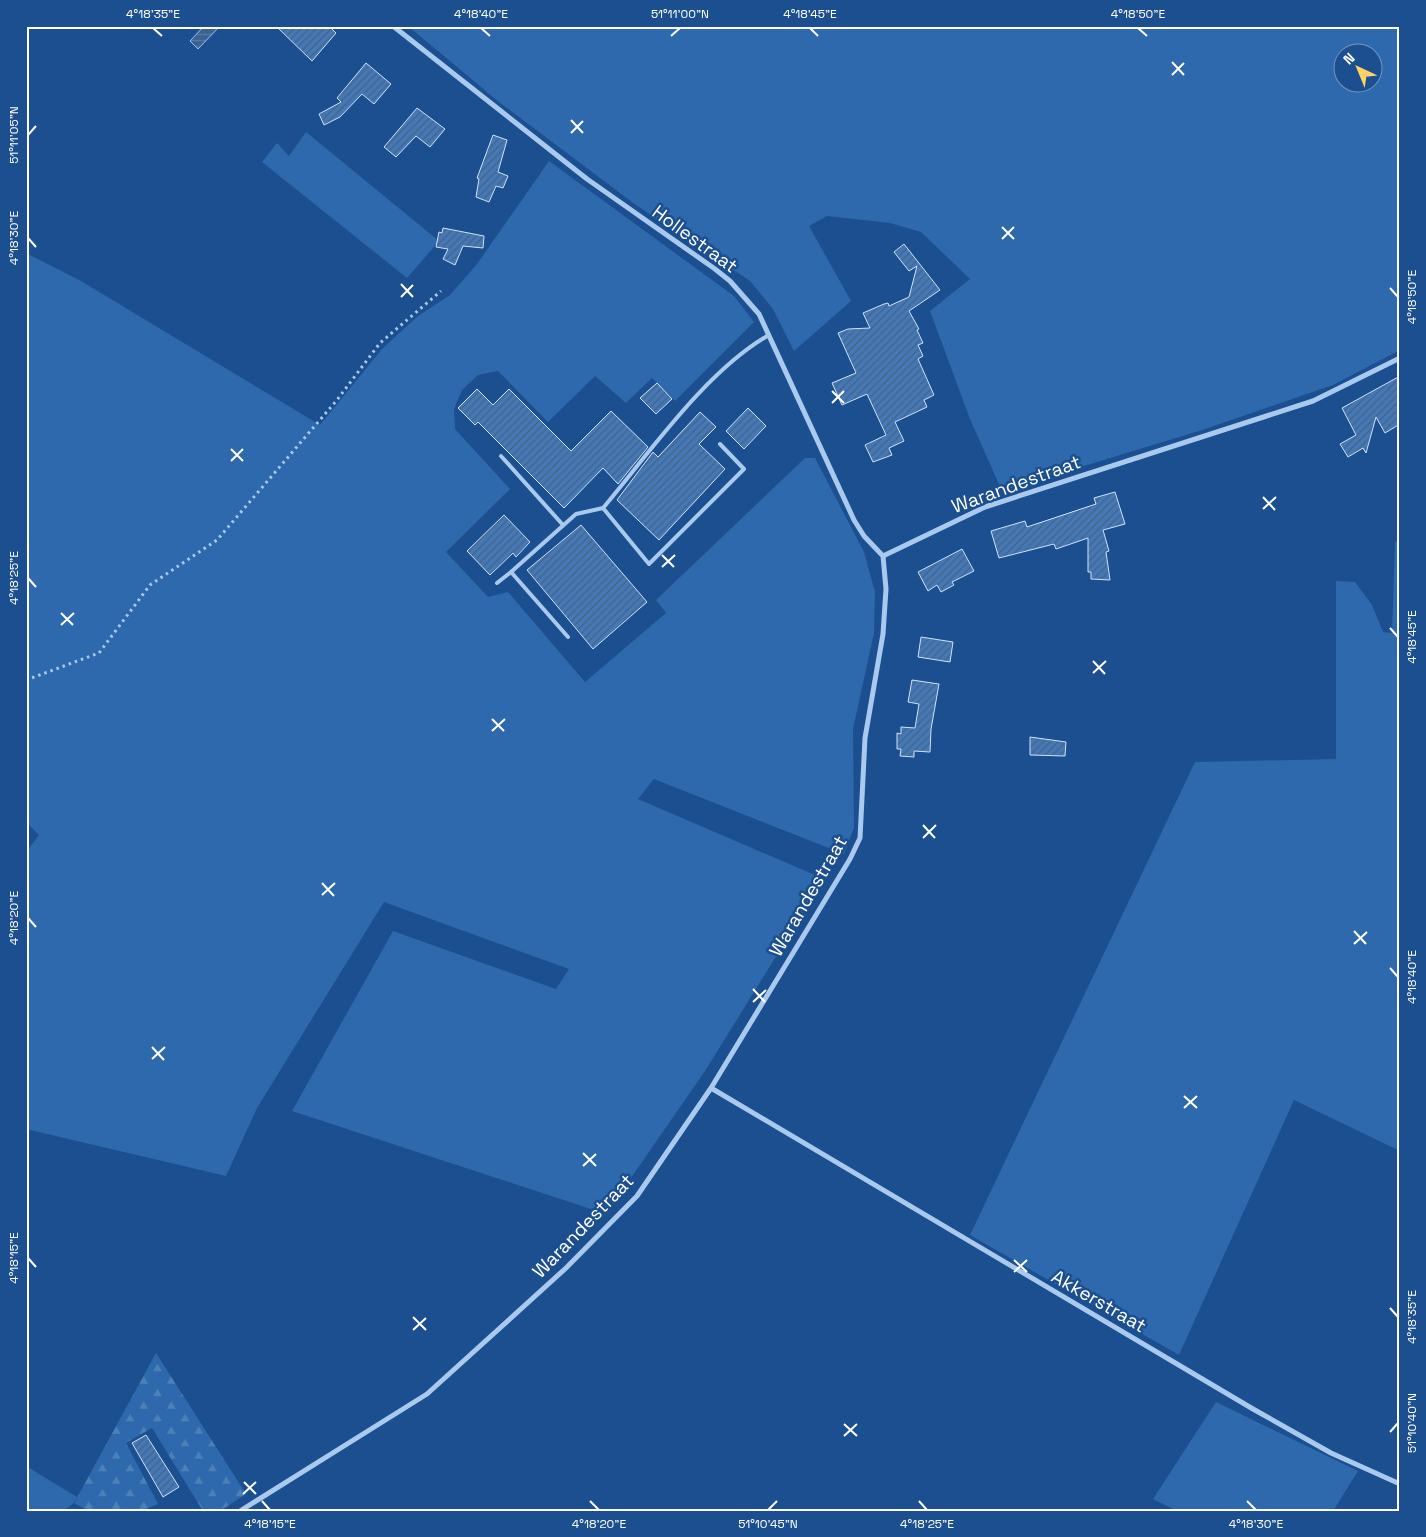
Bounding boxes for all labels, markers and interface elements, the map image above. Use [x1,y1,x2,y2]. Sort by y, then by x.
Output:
text: 4°18'35"E [126,6,180,22]
text: 4°18'40"E [454,6,508,22]
text: 51°11'00"N [651,6,709,22]
text: 4°18'45"E [783,6,837,22]
text: 4°18'50"E [1111,6,1165,22]
north arrow [1334,42,1384,92]
text: N [1339,49,1359,68]
text: 51°11'05"N [6,106,22,164]
street label: Hollestraat [647,199,743,279]
text: 4°18'30"E [6,211,22,265]
text: 4°18'50"E [1404,270,1420,324]
street label: Warandestraat [948,449,1084,519]
text: 4°18'25"E [6,551,22,605]
text: 4°18'45"E [1404,610,1420,664]
street label: Warandestraat [763,831,853,961]
text: 4°18'20"E [6,891,22,945]
text: 4°18'40"E [1404,950,1420,1004]
street label: Warandestraat [527,1169,639,1283]
text: 4°18'15"E [6,1232,22,1284]
street label: Akkerstraat [1047,1264,1151,1338]
text: 4°18'35"E [1404,1290,1420,1344]
text: 51°10'40"N [1404,1393,1420,1453]
text: 4°18'15"E [244,1516,296,1532]
text: 4°18'20"E [572,1516,626,1532]
text: 51°10'45"N [738,1516,798,1532]
text: 4°18'25"E [900,1516,954,1532]
text: 4°18'30"E [1229,1516,1283,1532]

